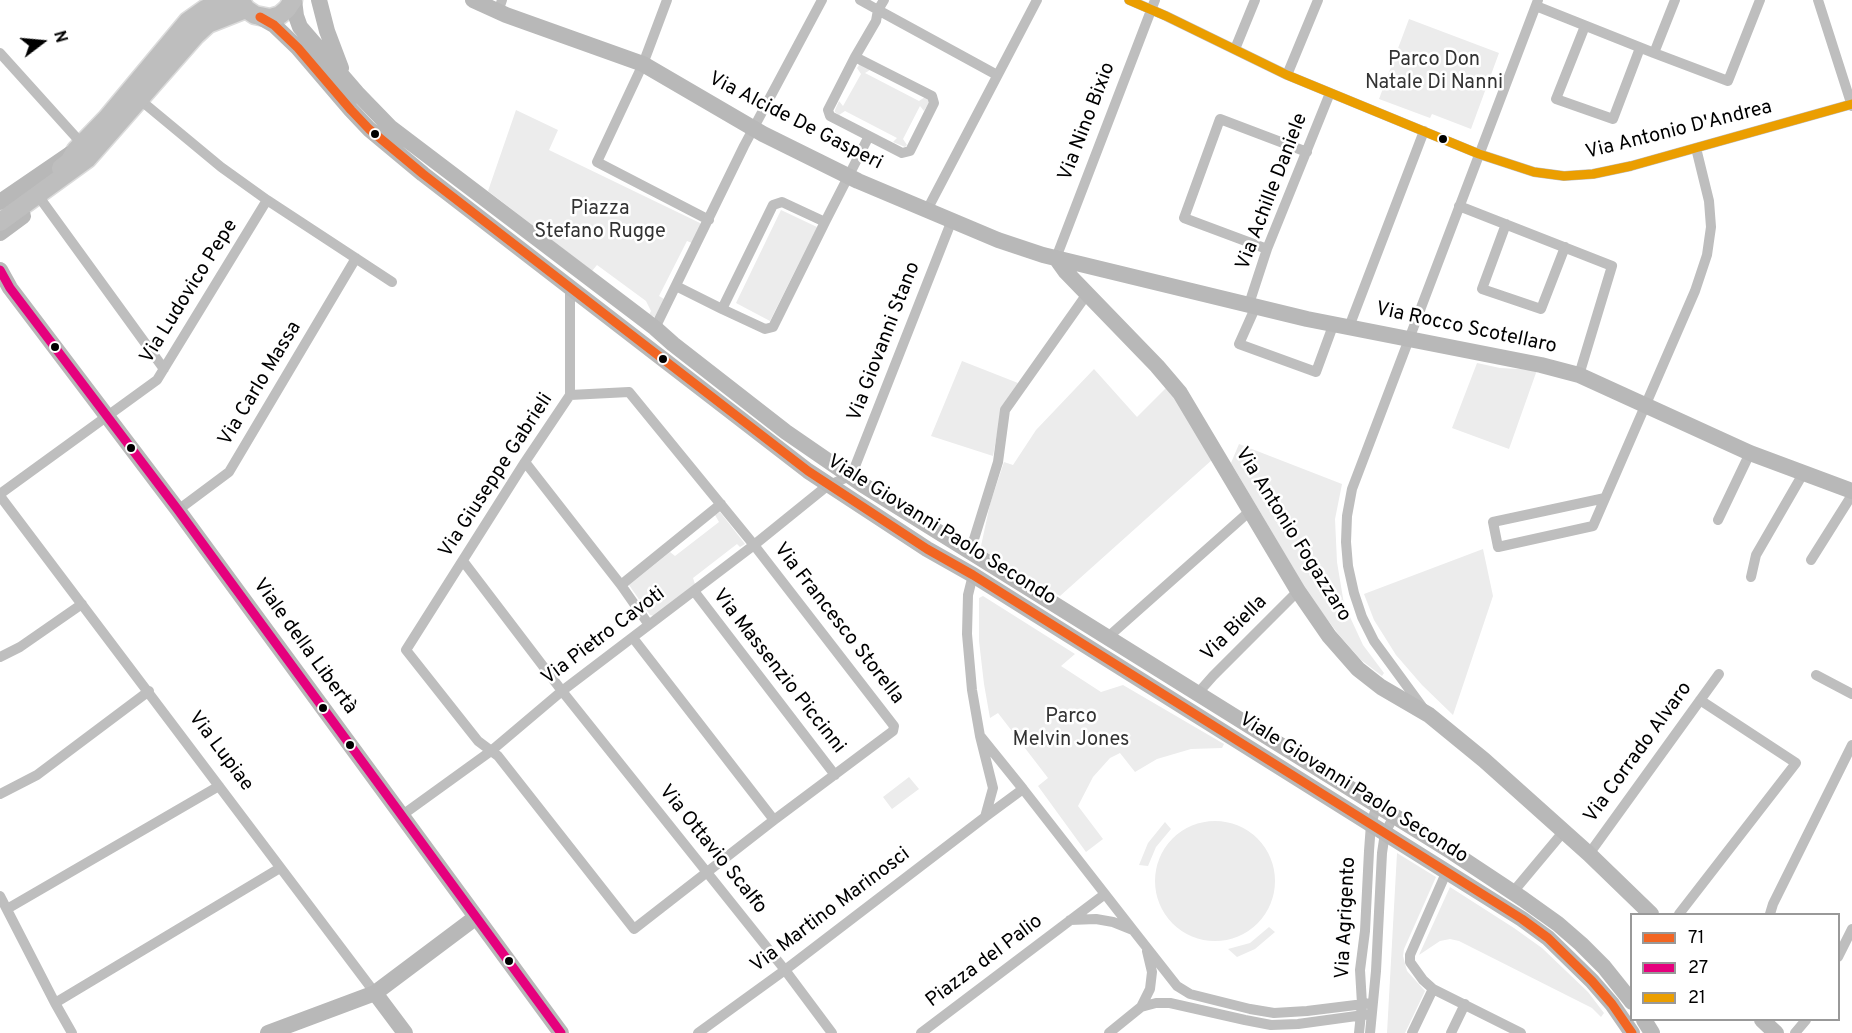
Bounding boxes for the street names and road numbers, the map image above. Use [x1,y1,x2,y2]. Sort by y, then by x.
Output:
street label: Via Nino Bixio [1054,59,1122,185]
street label: Via Alcide De Gasperi [704,68,886,176]
street label: Via Antonio D'Andrea [1583,96,1775,166]
street label: Via Achille Daniele [1232,110,1314,274]
street label: Via Ludovico Pepe [136,216,244,368]
street label: Via Giovanni Stano [844,259,926,425]
street label: Via Rocco Scotellaro [1373,298,1559,360]
street label: Via Carlo Massa [214,317,308,451]
street label: Via Giuseppe Gabrieli [435,389,559,563]
street label: Via Antonio Fogazzaro [1229,443,1355,627]
street label: Viale Giovanni Paolo Secondo [822,450,1060,612]
street label: Via Francesco Storella [768,539,908,709]
street label: Viale della Libertà [247,575,361,719]
street label: Via Pietro Cavoti [538,583,670,691]
street label: Via Massenzio Piccinni [706,585,850,759]
street label: Via Biella [1197,591,1273,667]
street label: Via Corrado Alvaro [1580,678,1698,828]
street label: Via Lupiae [182,707,258,797]
street label: Viale Giovanni Paolo Secondo [1234,708,1472,870]
street label: Via Ottavio Scalfo [653,781,771,919]
street label: Via Martino Marinosci [747,843,915,979]
street label: Via Agrigento [1332,856,1362,980]
street label: Piazza del Palio [922,910,1048,1014]

